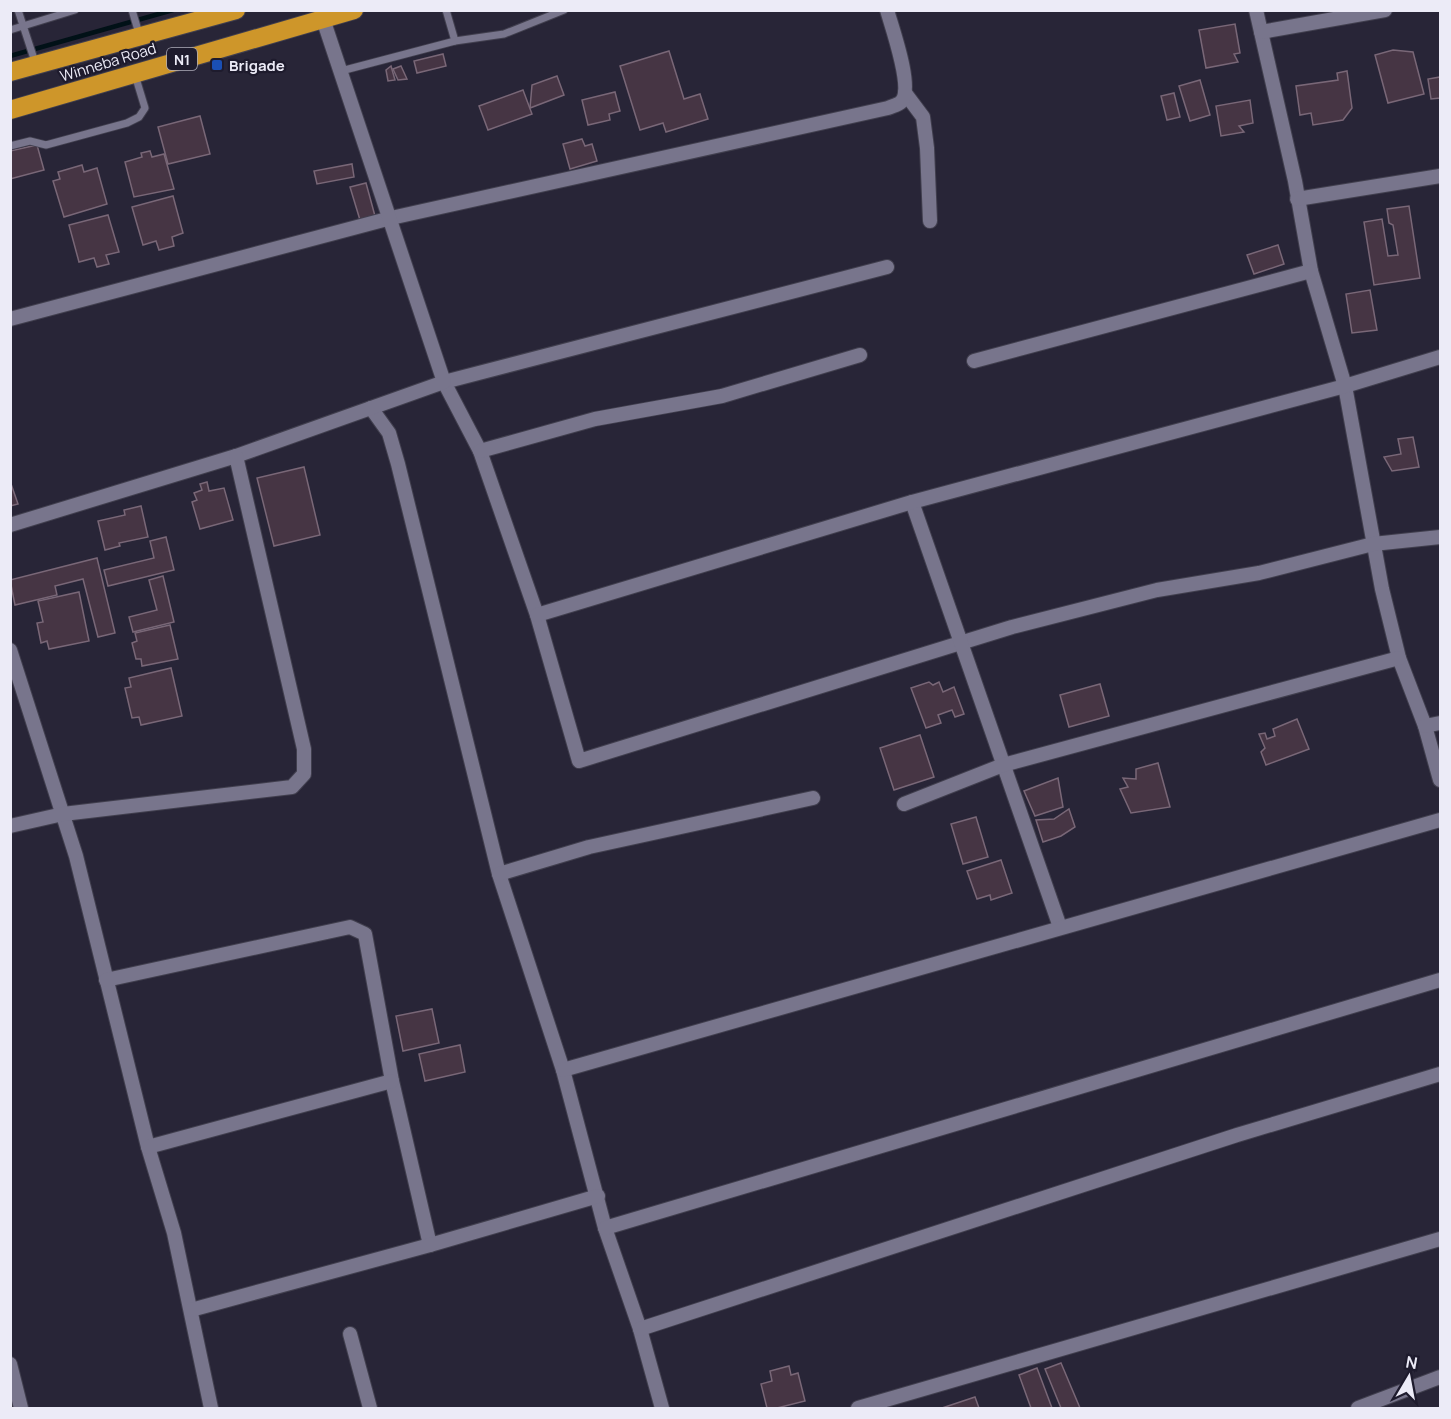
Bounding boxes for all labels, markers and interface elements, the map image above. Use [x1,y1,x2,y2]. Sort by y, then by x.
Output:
street label: Winneba Road [57,37,159,87]
road number: N1 [167,48,197,70]
place label: Brigade [229,55,285,76]
marker: Brigade [210,58,224,72]
north arrow [1379,1347,1439,1407]
text: N [1404,1350,1419,1374]

